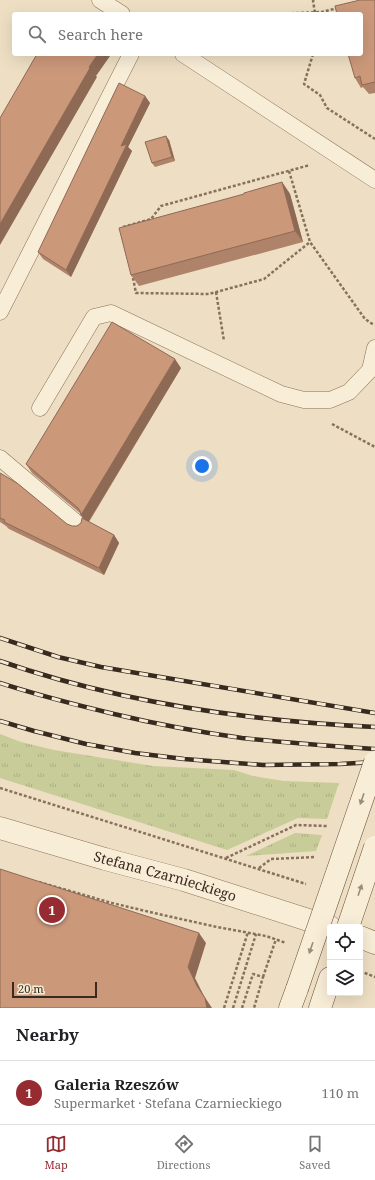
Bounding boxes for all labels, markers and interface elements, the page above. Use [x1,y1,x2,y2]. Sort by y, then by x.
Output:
search box [12,12,363,56]
icon: search [26,23,48,45]
text: Search here [58,24,143,44]
your location [192,456,212,476]
one-way arrow [359,793,365,805]
street label: Stefana Czarnieckiego [92,846,239,905]
one-way arrow [358,884,364,896]
pin: 1 [39,895,65,925]
map controls [327,924,363,996]
button: locate [327,924,363,960]
one-way arrow [308,942,314,954]
button: layers [327,960,363,996]
scale bar [12,980,97,999]
text: 20 m [18,981,44,996]
text: Nearby [16,1023,79,1046]
text: Galeria Rzeszów [54,1074,179,1094]
text: 1 [25,1084,33,1102]
text: 110 m [322,1084,359,1102]
text: Supermarket · Stefana Czarnieckiego [54,1094,282,1112]
tab: Map [44,1133,68,1172]
tab: Directions [157,1133,210,1172]
tab: Saved [299,1133,331,1172]

